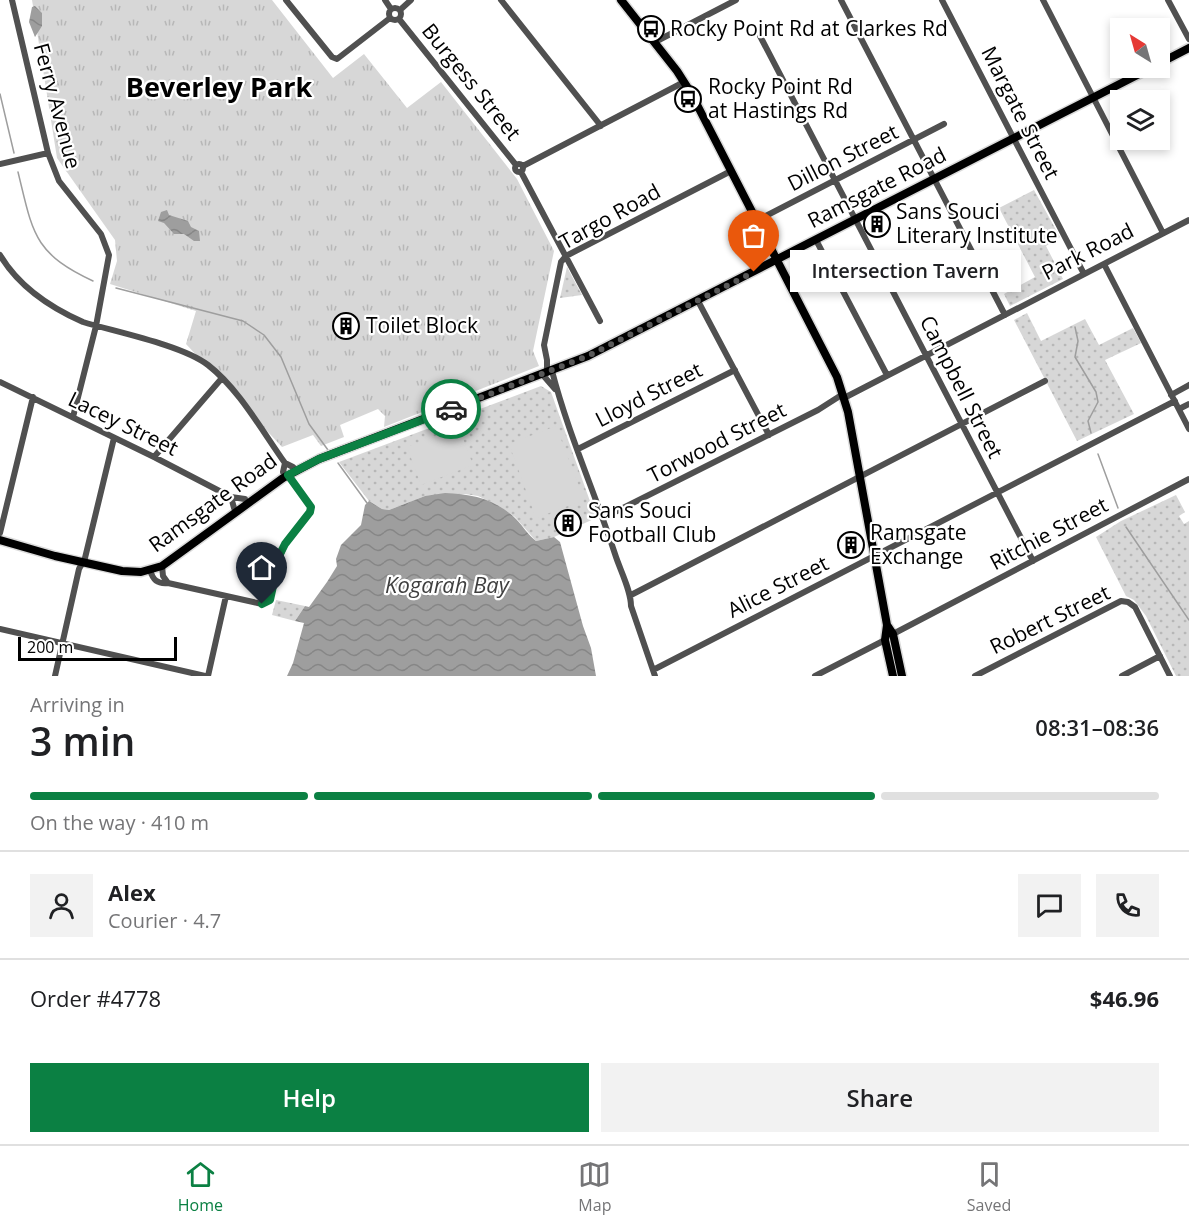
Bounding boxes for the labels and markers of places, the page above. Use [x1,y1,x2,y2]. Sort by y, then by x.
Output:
bus stop icon: Rocky Point Rd at Clarkes Rd [636,14,666,44]
place label: Rocky Point Rd at Clarkes Rd [670,14,948,42]
place label: Rocky Point Rd at Hastings Rd [708,72,853,124]
bus stop icon: Rocky Point Rd at Hastings Rd [673,84,703,114]
place label: Sans Souci Literary Institute [896,197,1058,249]
building icon: Sans Souci Literary Institute [862,209,892,239]
pin [728,210,779,272]
callout: Intersection Tavern [790,251,1021,293]
building icon: Toilet Block [331,311,361,341]
place label: Toilet Block [366,311,478,339]
place label: Sans Souci Football Club [588,496,716,548]
building icon: Sans Souci Football Club [553,508,583,538]
place label: Ramsgate Exchange [870,518,966,570]
building icon: Ramsgate Exchange [836,530,866,560]
pin [236,542,287,604]

